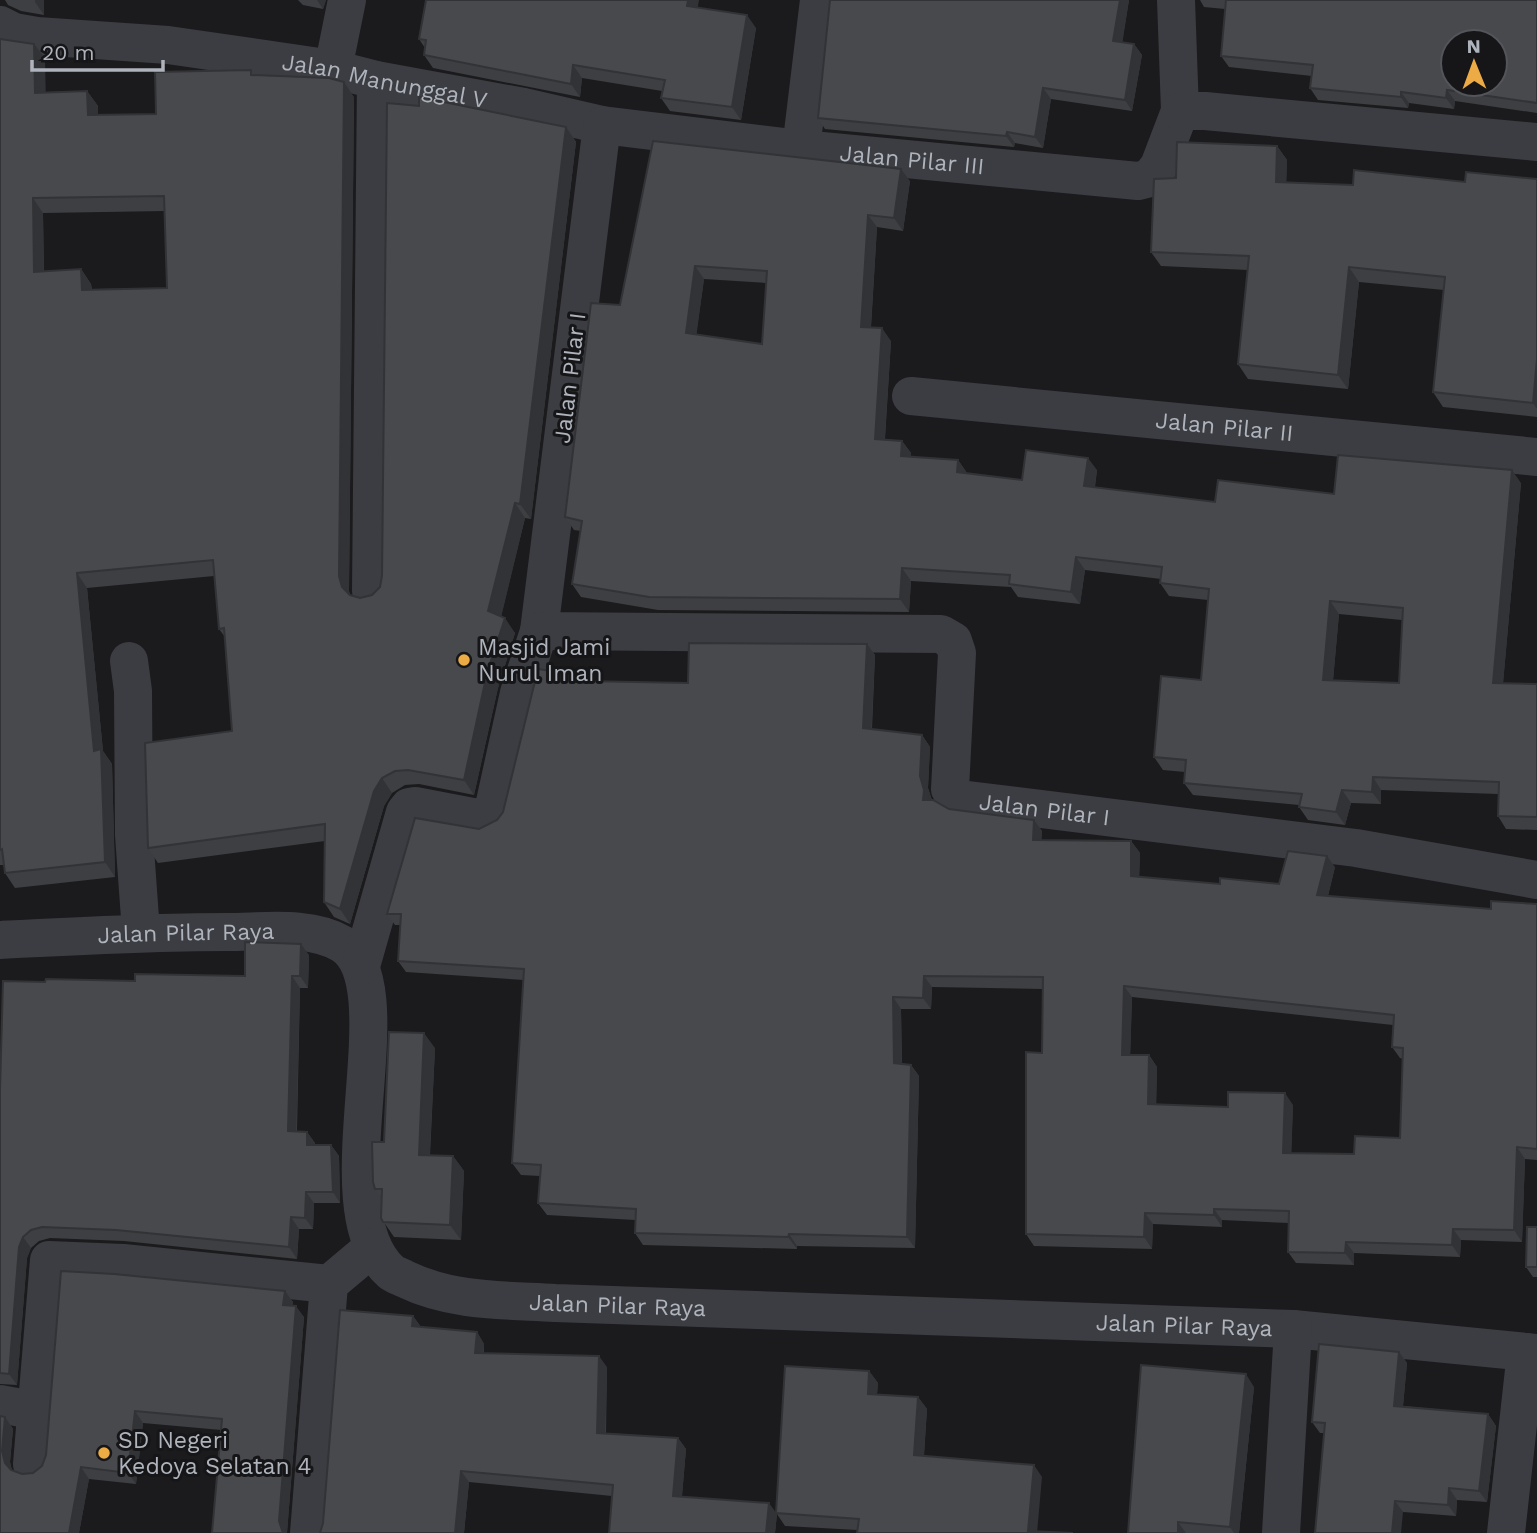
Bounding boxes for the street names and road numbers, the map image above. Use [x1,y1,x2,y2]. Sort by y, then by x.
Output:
street label: Jalan Manunggal V [280,48,490,114]
street label: Jalan Pilar III [839,139,986,180]
street label: Jalan Pilar I [549,311,591,445]
street label: Jalan Pilar II [1154,406,1295,447]
street label: Jalan Pilar I [978,788,1112,831]
street label: Jalan Pilar Raya [97,917,275,949]
street label: Jalan Pilar Raya [529,1288,706,1322]
street label: Jalan Pilar Raya [1095,1309,1273,1342]

